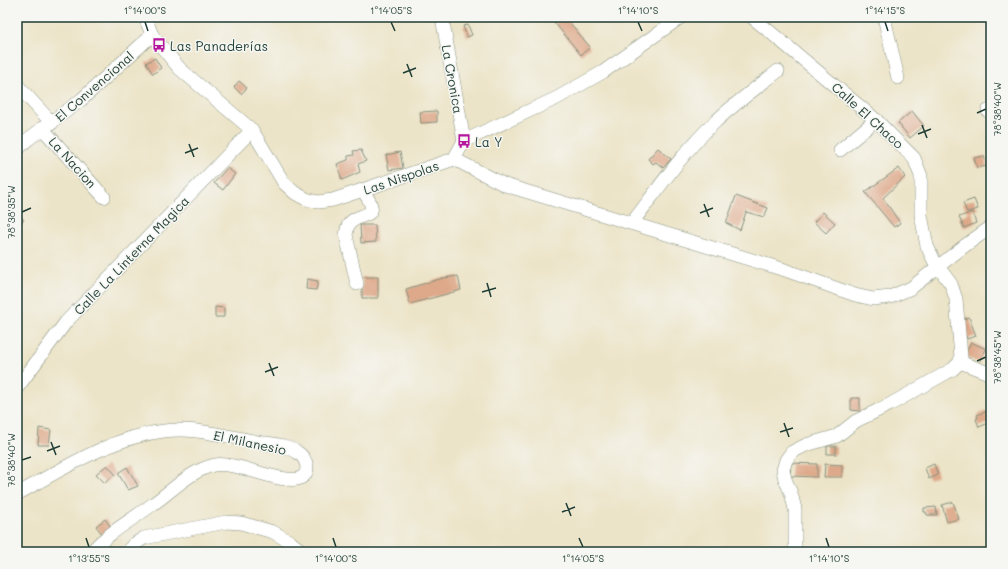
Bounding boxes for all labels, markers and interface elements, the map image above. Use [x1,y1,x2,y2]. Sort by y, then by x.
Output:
text: 1°14'00"S [124,3,167,17]
text: 1°14'05"S [370,3,412,17]
text: 1°14'10"S [618,3,659,17]
text: 1°14'15"S [865,3,906,17]
bus stop icon: Las Panaderías [151,37,167,53]
place label: Las Panaderías [170,37,268,54]
street label: La Cronica [439,43,467,115]
street label: El Convencional [51,47,137,125]
street label: Calle El Chaco [828,78,908,152]
text: 78°38'40"W [990,82,1004,136]
street label: La Nacion [45,133,101,191]
bus stop icon: La Y [456,133,472,149]
place label: La Y [475,133,503,150]
street label: Las Nispolas [361,156,441,198]
text: 78°38'35"W [4,185,18,239]
street label: Calle La Linterna Magica [70,192,192,318]
text: 78°38'45"W [990,330,1004,384]
street label: El Milanesio [212,426,288,458]
text: 78°38'40"W [4,433,18,487]
text: 1°13'55"S [68,551,110,565]
text: 1°14'00"S [315,551,358,565]
text: 1°14'05"S [562,551,604,565]
text: 1°14'10"S [809,551,850,565]

